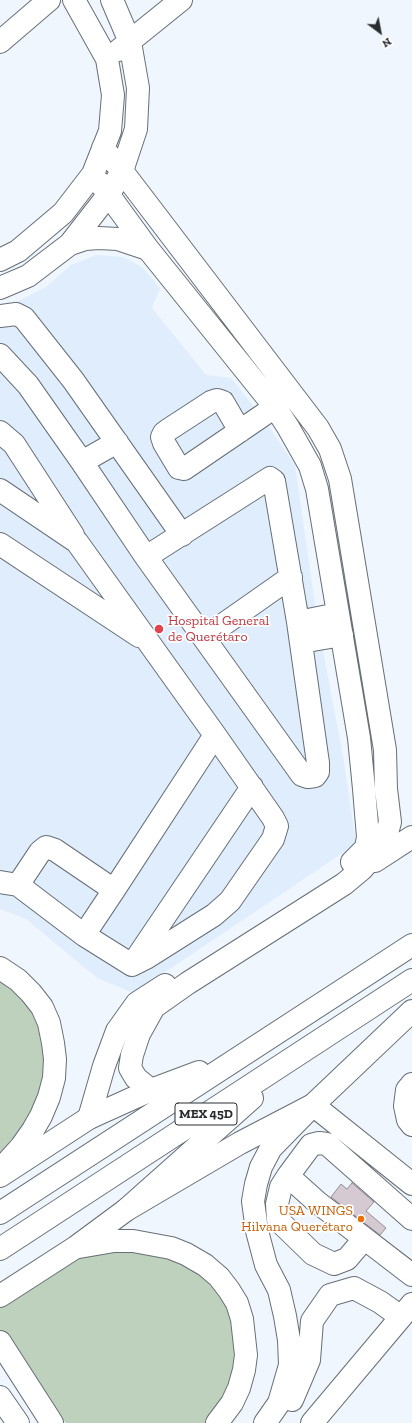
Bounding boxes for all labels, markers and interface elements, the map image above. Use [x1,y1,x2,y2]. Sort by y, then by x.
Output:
north arrow [360,12,400,52]
text: N [380,35,394,50]
place label: Hospital General de Querétaro [168,613,269,646]
marker: Hospital General de Querétaro [153,623,165,635]
road number: MEX 45D [175,1103,237,1125]
place label: USA WINGS Hilvana Querétaro [241,1203,353,1236]
marker: USA WINGS Hilvana Querétaro [356,1214,366,1224]

